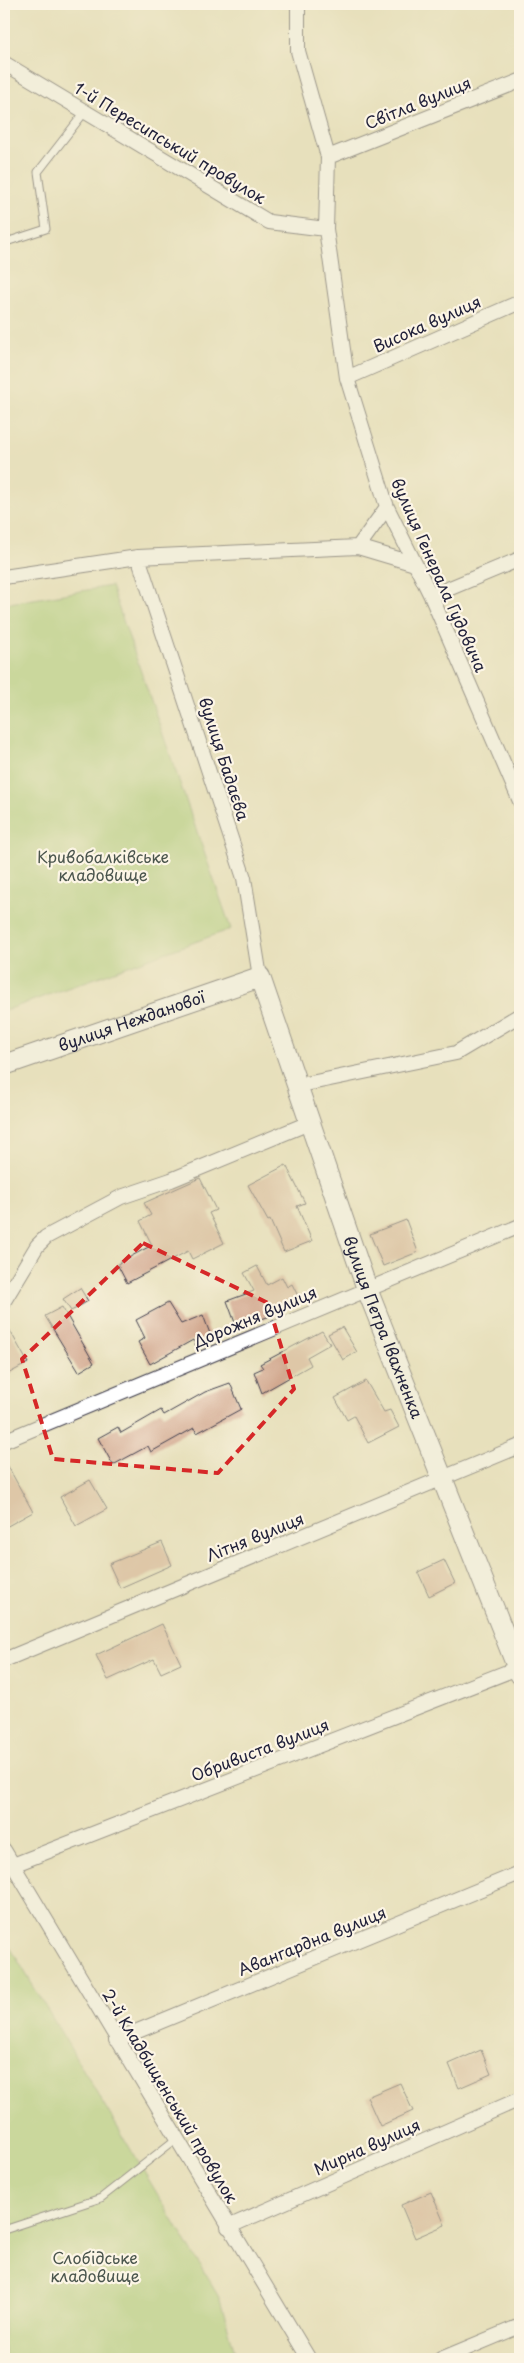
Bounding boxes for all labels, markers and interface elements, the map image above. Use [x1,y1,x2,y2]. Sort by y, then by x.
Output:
street label: Світла вулиця [361,70,474,134]
street label: 1-й Пересипський провулок [70,75,271,209]
street label: Висока вулиця [369,289,484,358]
street label: вулиця Генерала Гудовича [386,474,494,675]
street label: вулиця Бадаєва [194,694,256,823]
park label: Кривобалківське кладовище [37,844,169,886]
street label: вулиця Нежданової [55,983,209,1057]
street label: вулиця Петра Івахненка [339,1232,430,1422]
street label: Дорожня вулиця [188,1279,320,1353]
street label: Літня вулиця [202,1506,307,1567]
street label: Обривиста вулиця [187,1712,332,1786]
street label: Авангардна вулиця [234,1899,389,1981]
street label: 2-й Кладбищенський провулок [97,1984,245,2208]
street label: Мирна вулиця [309,2112,424,2180]
park label: Слобідське кладовище [50,2245,140,2287]

